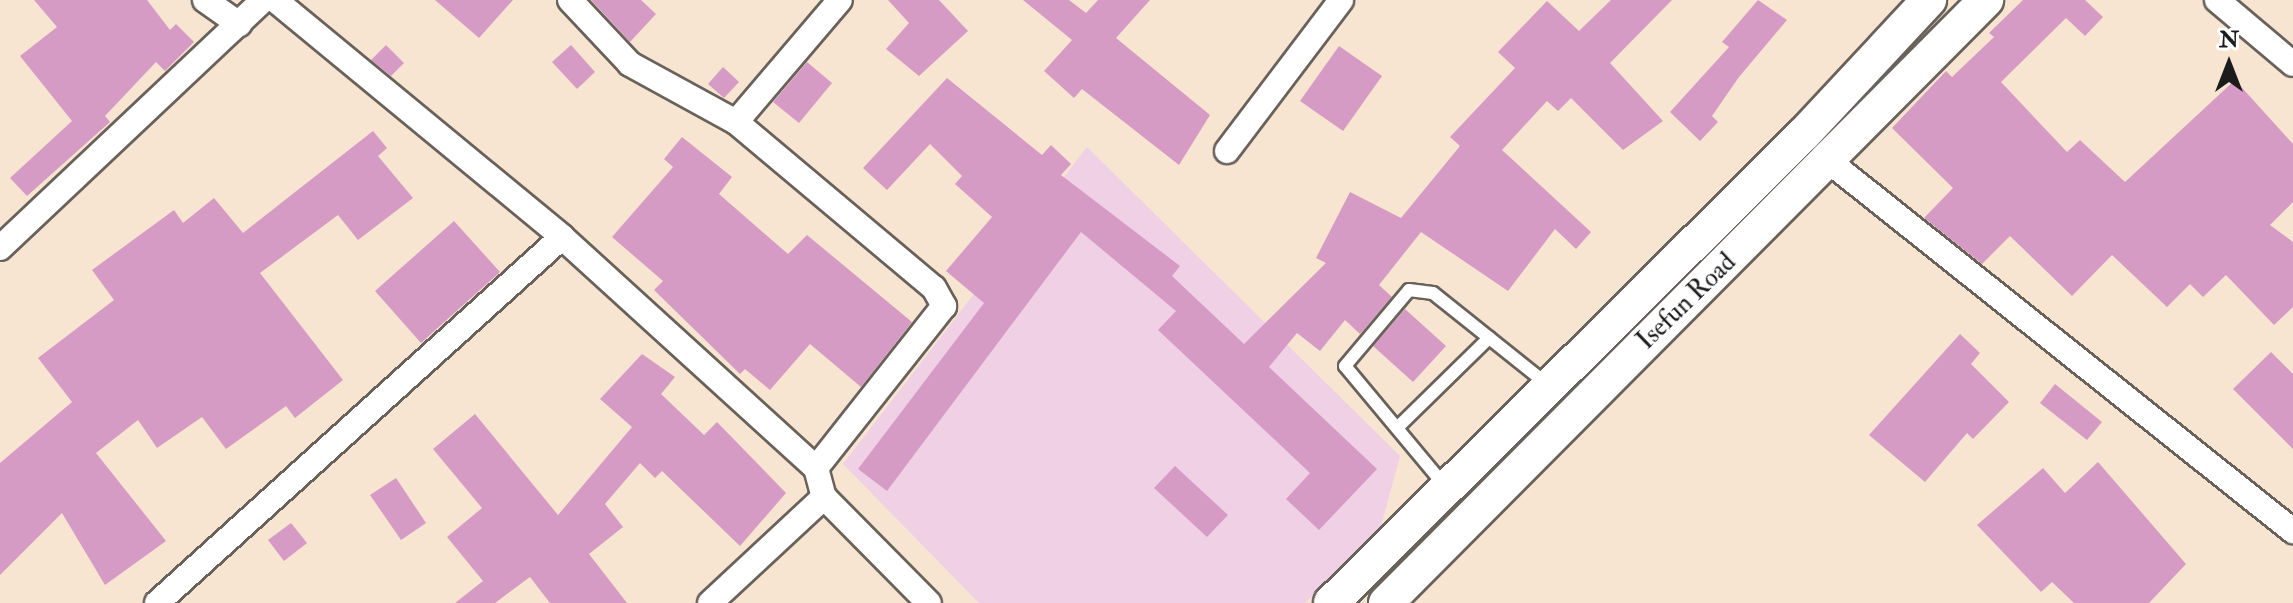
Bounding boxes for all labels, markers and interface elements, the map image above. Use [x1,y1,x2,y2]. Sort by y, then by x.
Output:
north arrow [2189,24,2269,104]
text: N [2219,26,2239,54]
street label: Isefun Road [1631,247,1743,357]

